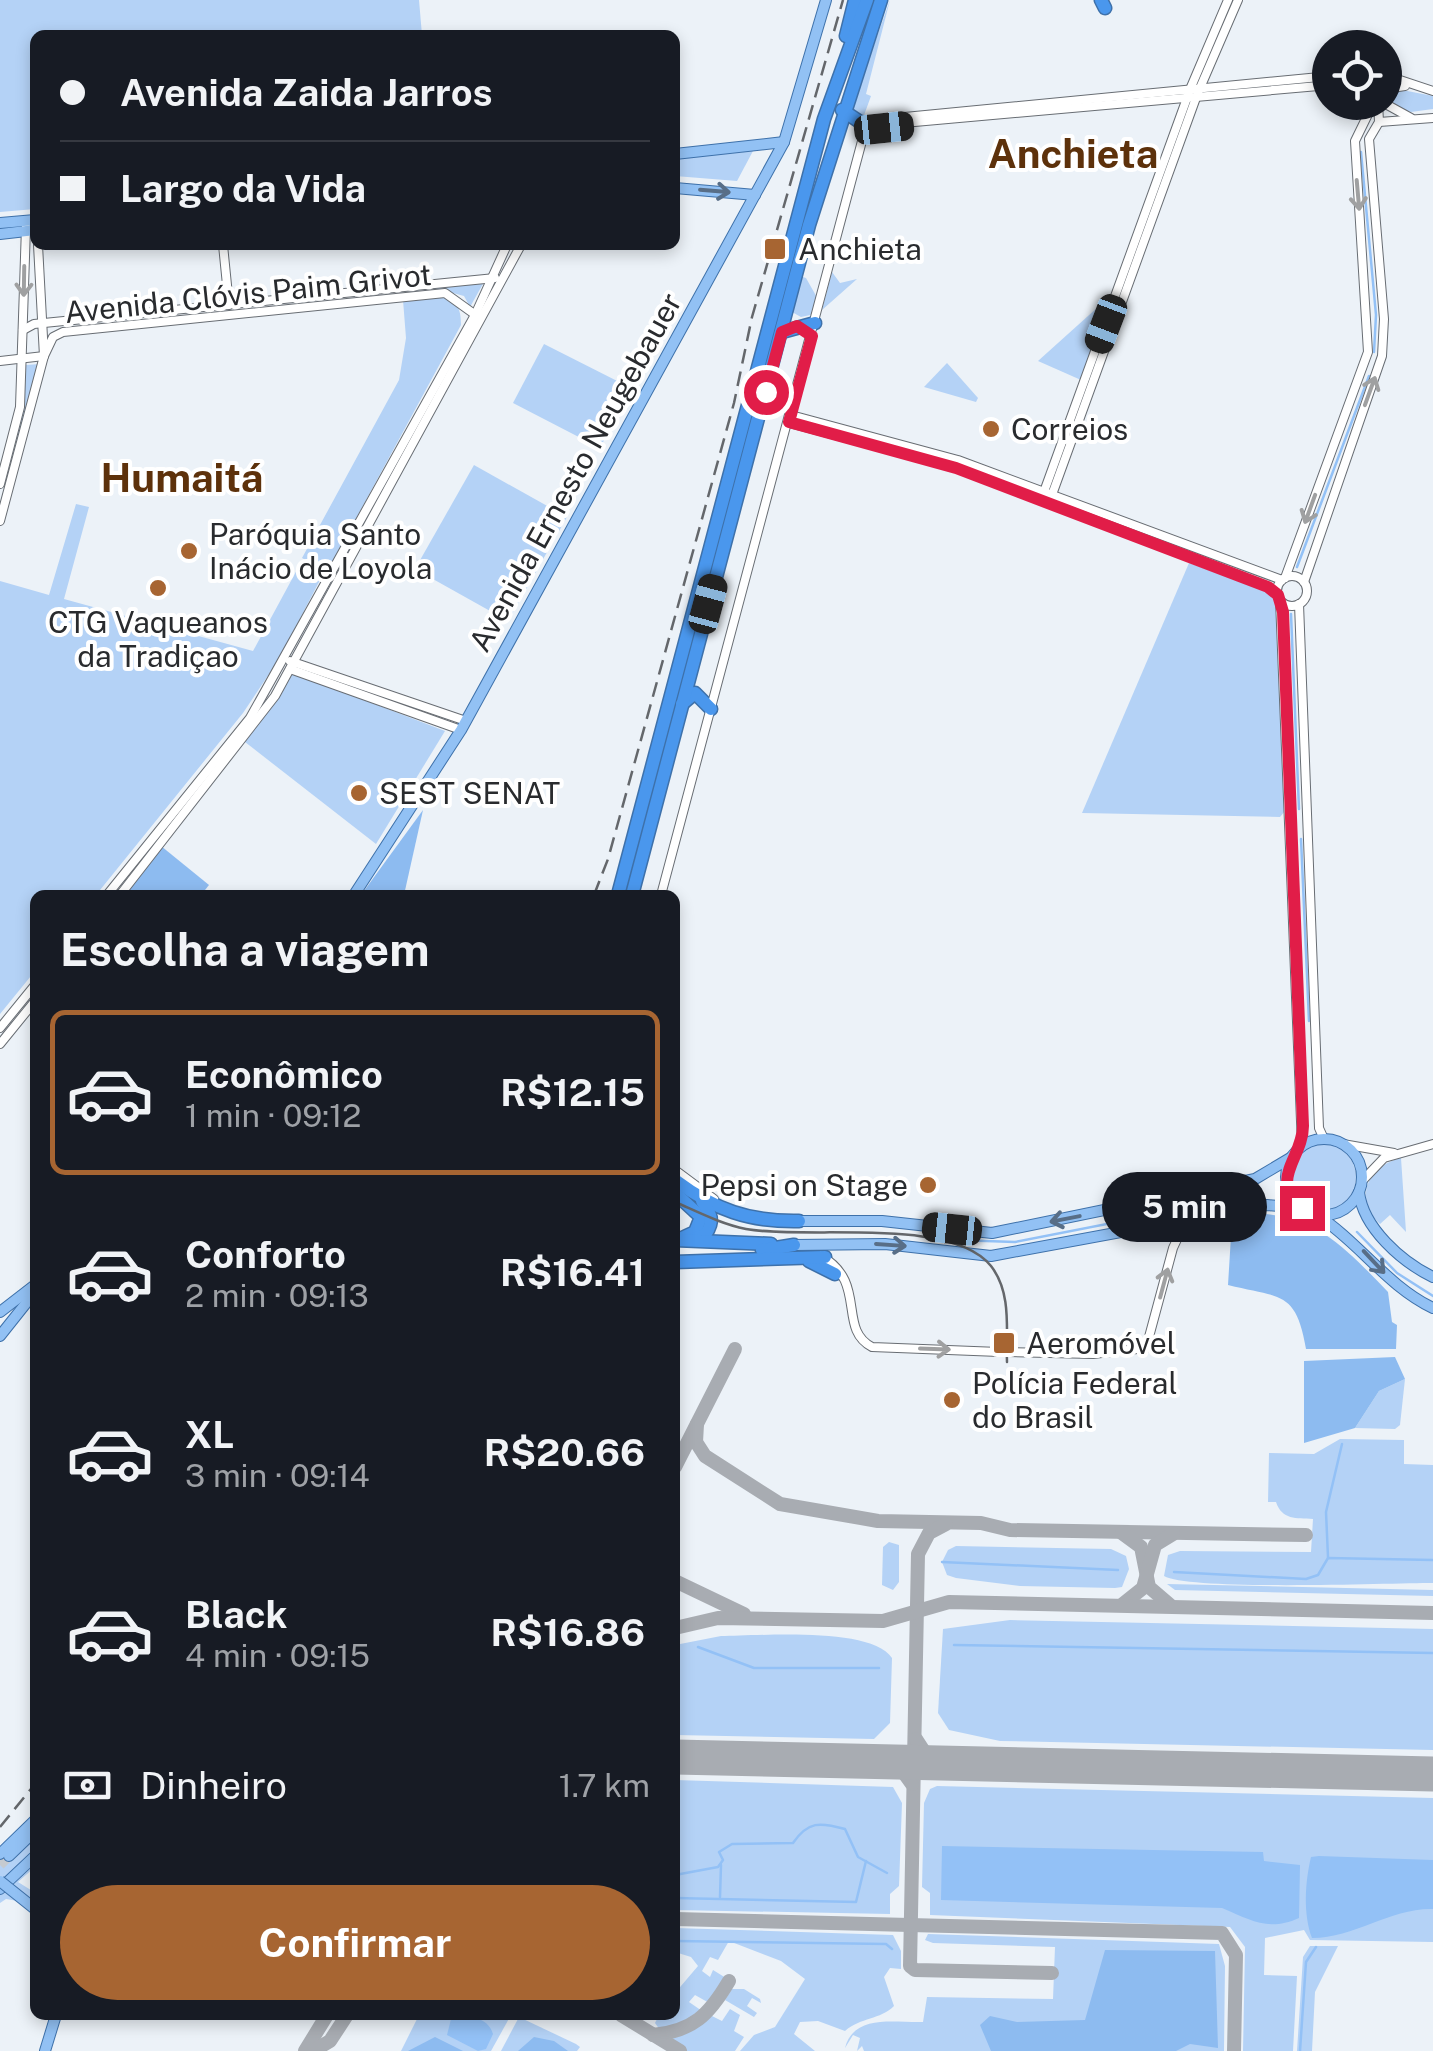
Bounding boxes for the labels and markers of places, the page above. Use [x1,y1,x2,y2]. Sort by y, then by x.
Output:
place label: Anchieta [798,231,922,267]
marker: Anchieta [762,236,788,262]
place label: Correios [1011,411,1128,447]
marker: Correios [980,418,1002,440]
place label: Paróquia Santo Inácio de Loyola [209,516,432,586]
marker: Paróquia Santo Inácio de Loyola [178,540,200,562]
marker: CTG Vaqueanos da Tradiçao [147,577,169,599]
place label: CTG Vaqueanos da Tradiçao [48,604,268,674]
place label: SEST SENAT [379,775,561,811]
marker: SEST SENAT [348,782,370,804]
place label: Pepsi on Stage [700,1167,908,1203]
marker: Pepsi on Stage [917,1174,939,1196]
place label: Aeromóvel [1026,1325,1176,1361]
marker: Aeromóvel [991,1330,1017,1356]
place label: Polícia Federal do Brasil [972,1365,1178,1435]
marker: Polícia Federal do Brasil [941,1389,963,1411]

